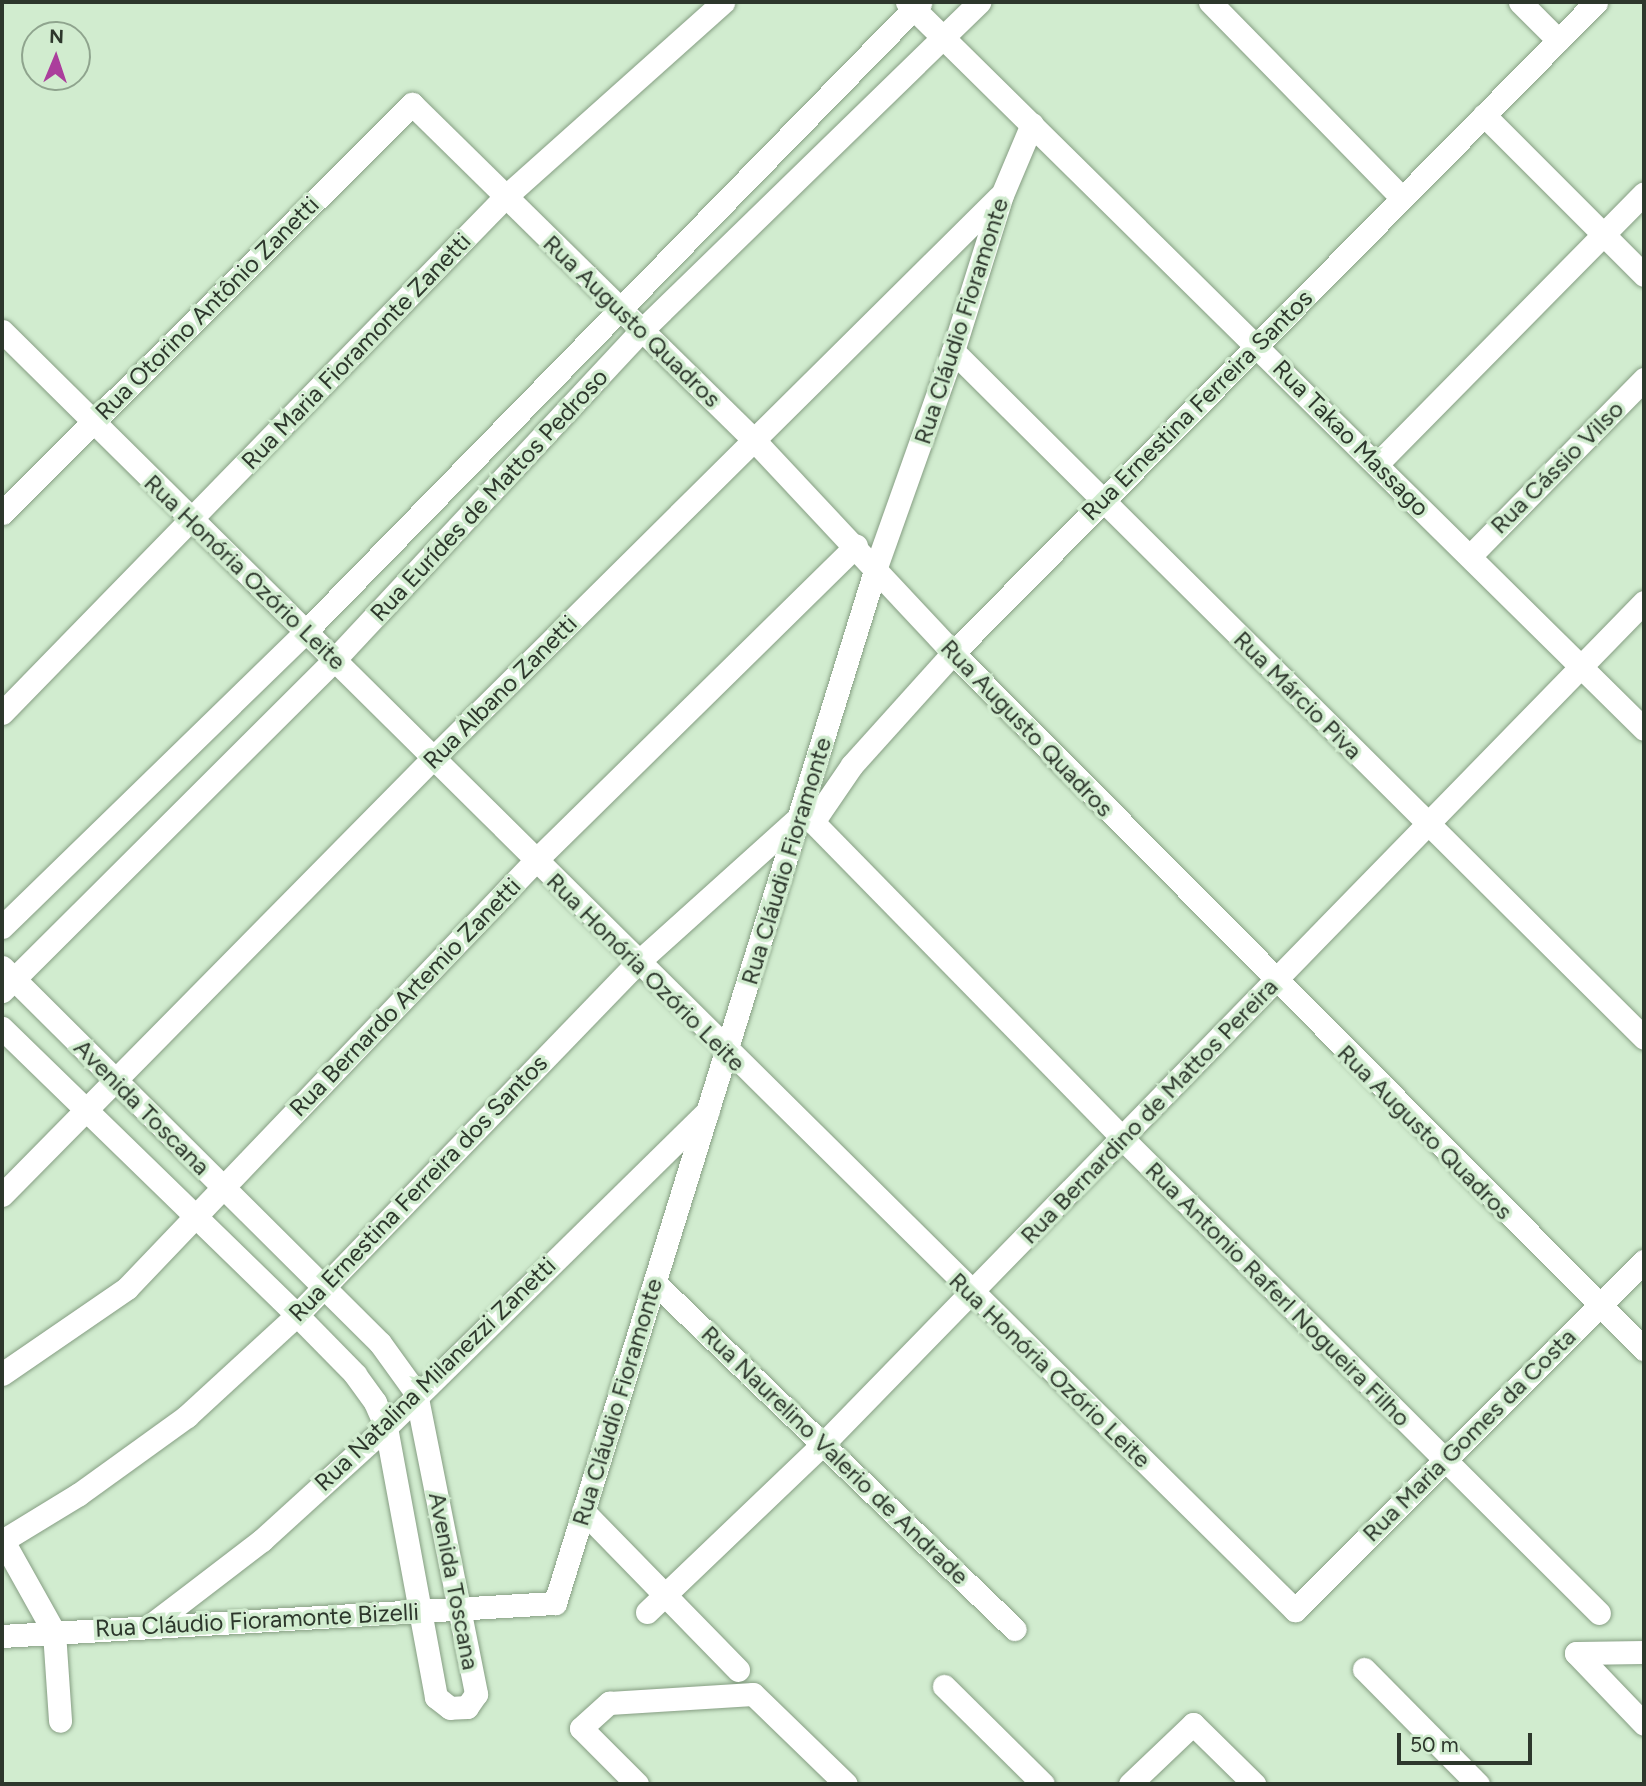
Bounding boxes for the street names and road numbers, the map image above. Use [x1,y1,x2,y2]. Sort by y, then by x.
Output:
street label: Rua Otorino Antônio Zanetti [89,190,325,426]
street label: Rua Cláudio Fioramonte [908,194,1014,448]
street label: Rua Maria Fioramonte Zanetti [235,227,477,475]
street label: Rua Augusto Quadros [537,229,727,413]
street label: Rua Ernestina Ferreira Santos [1076,284,1318,526]
street label: Rua Takao Massago [1267,354,1435,522]
street label: Rua Eurídes de Mattos Pedroso [364,363,614,627]
street label: Rua Cássio Vilso [1484,394,1630,540]
street label: Rua Honória Ozório Leite [138,468,352,676]
street label: Rua Albano Zanetti [417,609,583,775]
street label: Rua Márcio Piva [1228,625,1368,765]
street label: Rua Augusto Quadros [935,633,1119,823]
street label: Rua Cláudio Fioramonte [735,734,837,988]
street label: Rua Honória Ozório Leite [541,867,751,1077]
street label: Rua Bernardo Artemio Zanetti [283,872,527,1122]
street label: Rua Bernardino de Mattos Pereira [1014,972,1284,1250]
street label: Avenida Toscana [68,1033,216,1181]
street label: Rua Augusto Quadros [1332,1039,1518,1225]
street label: Rua Ernestina Ferreira dos Santos [283,1049,553,1327]
street label: Rua Antonio Raferl Nogueira Filho [1140,1156,1416,1432]
street label: Rua Natalina Milanezzi Zanetti [309,1251,561,1497]
street label: Rua Honória Ozório Leite [943,1266,1157,1474]
street label: Rua Cláudio Fioramonte [566,1275,668,1529]
street label: Rua Naurelino Valerio de Andrade [695,1320,975,1590]
street label: Rua Maria Gomes da Costa [1356,1322,1582,1548]
street label: Avenida Toscana [423,1490,485,1672]
street label: Rua Cláudio Fioramonte Bizelli [94,1597,420,1643]

